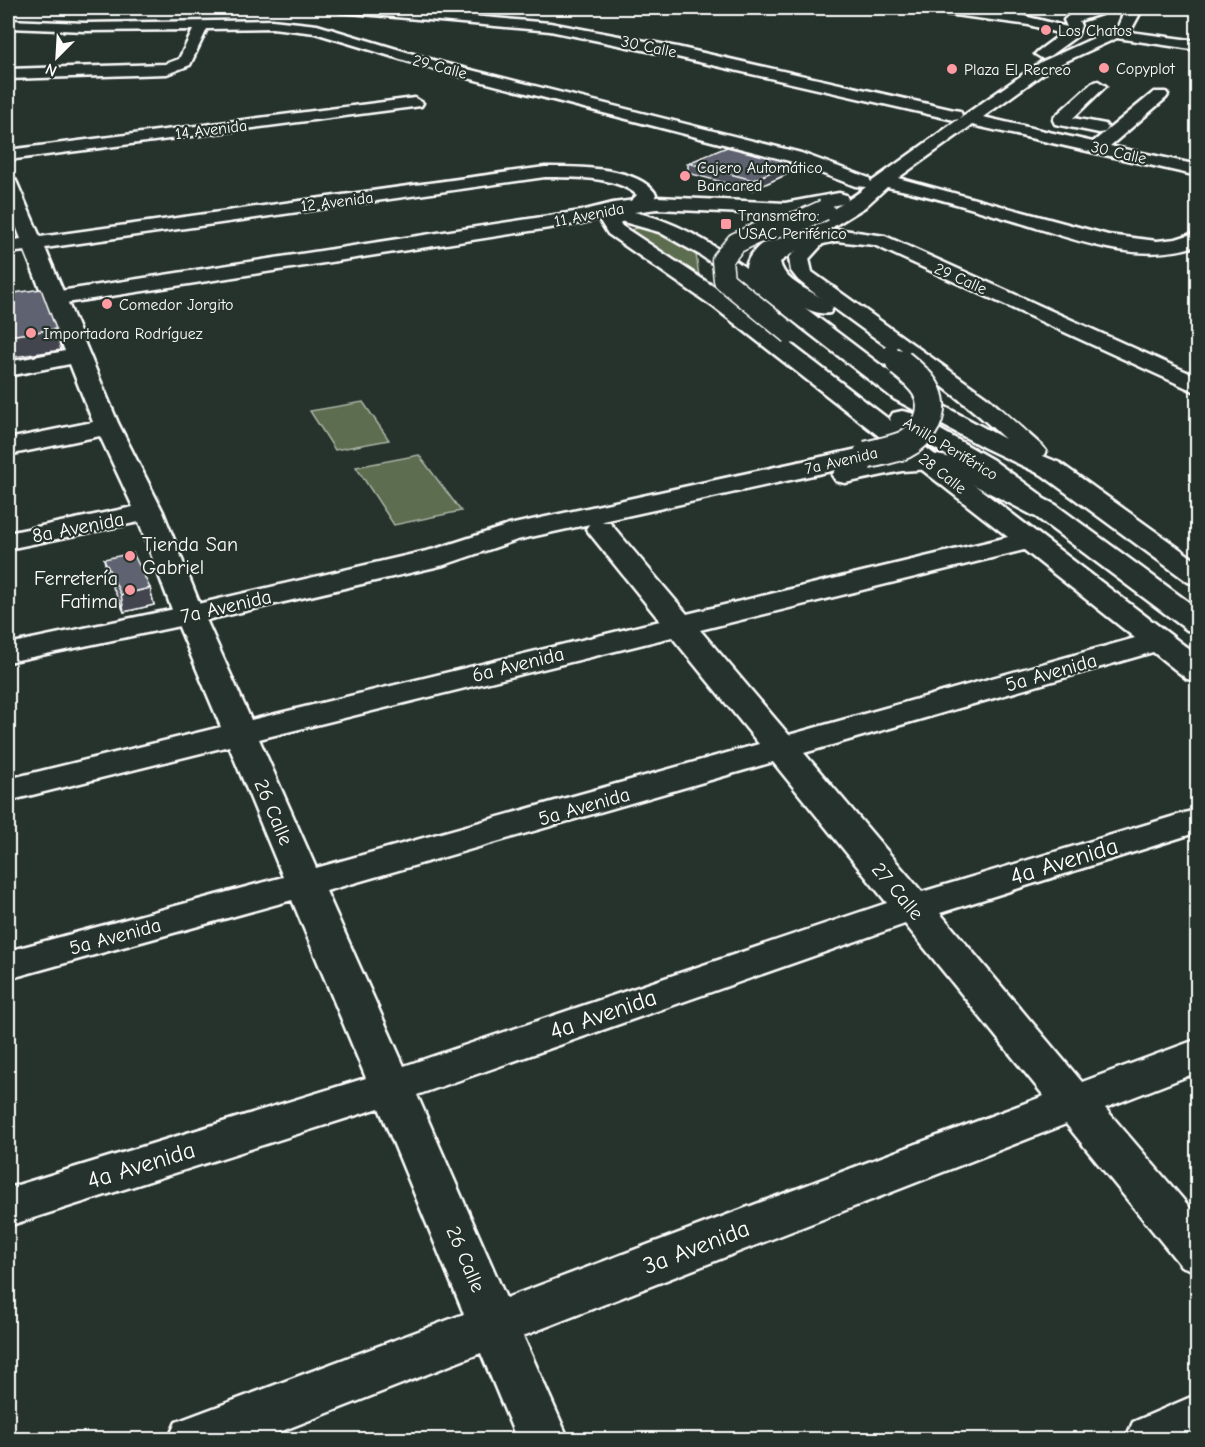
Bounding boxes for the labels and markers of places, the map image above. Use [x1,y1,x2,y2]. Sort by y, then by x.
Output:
place label: Los Chatos [1058,22,1132,40]
marker: Los Chatos [1039,23,1053,37]
place label: Copyplot [1116,60,1175,78]
place label: Plaza El Recreo [964,61,1071,79]
marker: Copyplot [1097,61,1111,75]
marker: Plaza El Recreo [945,62,959,76]
place label: Cajero Automático Bancared [697,159,823,195]
marker: Cajero Automático Bancared [678,169,692,183]
place label: Transmetro: USAC Periférico [738,207,847,243]
marker: Transmetro: USAC Periférico [719,217,733,231]
place label: Comedor Jorgito [119,296,234,314]
marker: Comedor Jorgito [100,297,114,311]
place label: Importadora Rodríguez [43,325,203,343]
marker: Importadora Rodríguez [24,326,38,340]
place label: Tienda San Gabriel [142,533,238,579]
marker: Tienda San Gabriel [123,549,137,563]
place label: Ferretería Fatima [34,567,118,613]
marker: Ferretería Fatima [123,583,137,597]

